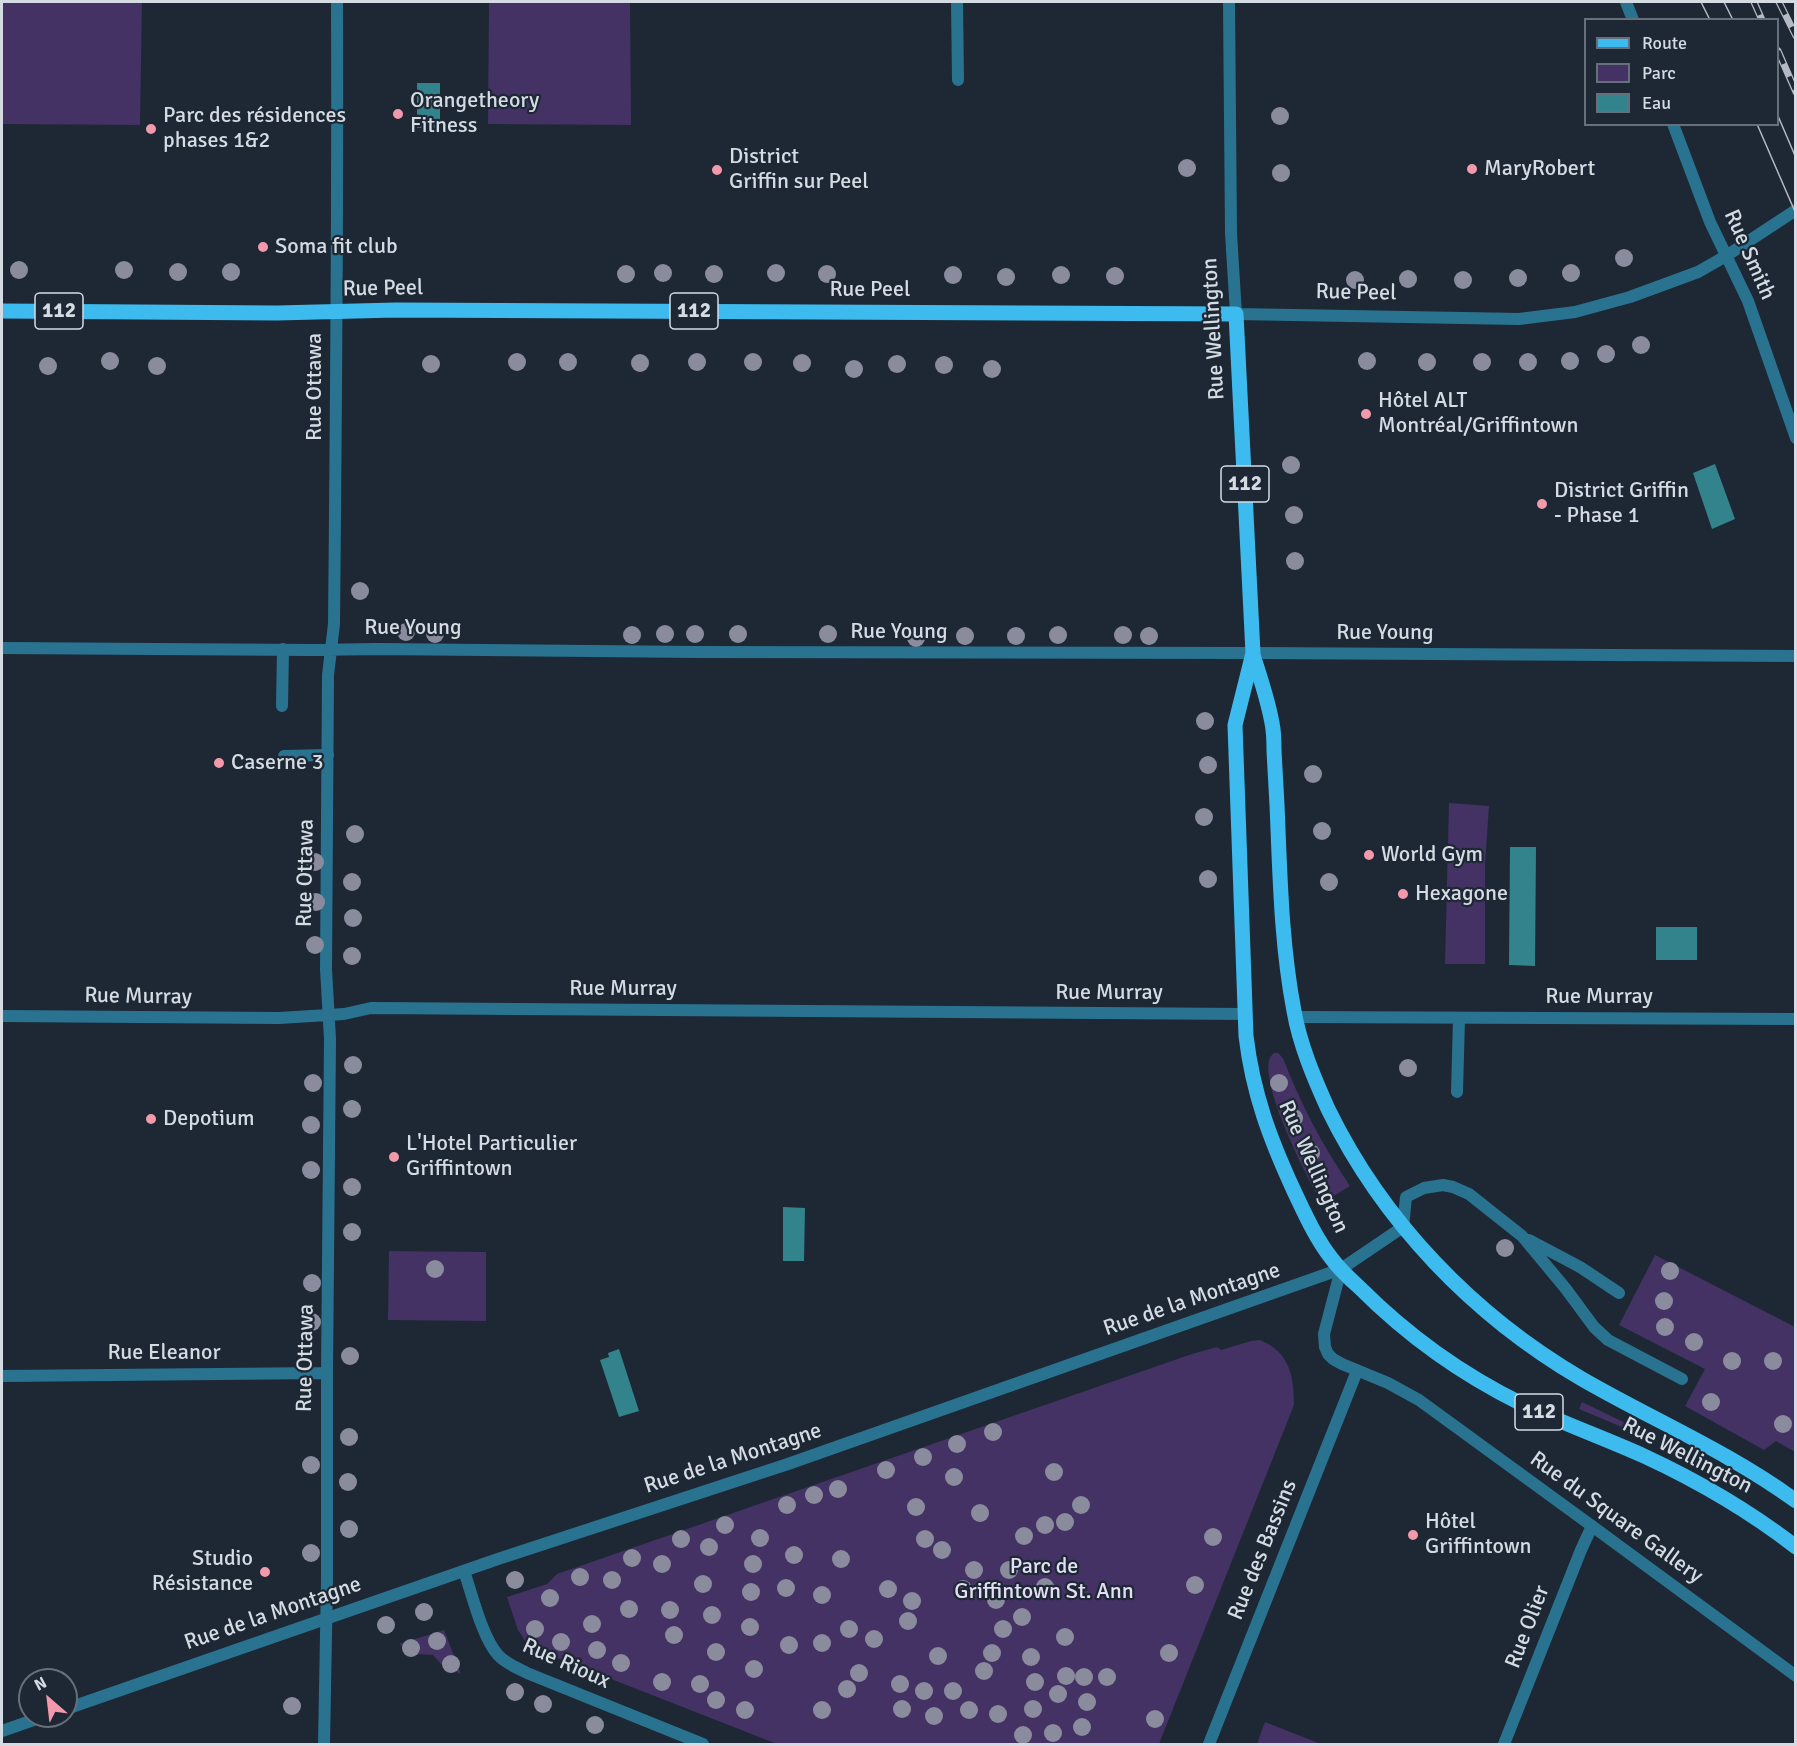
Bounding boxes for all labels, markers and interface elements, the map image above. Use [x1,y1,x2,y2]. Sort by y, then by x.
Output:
legend [1584,18,1779,126]
text: Route [1642,32,1687,54]
text: Parc [1642,62,1676,84]
place label: Orangetheory Fitness [410,88,539,140]
text: Eau [1642,92,1671,114]
place label: Parc des résidences phases 1&2 [163,103,346,154]
marker: Orangetheory Fitness [391,107,405,121]
marker: Parc des résidences phases 1&2 [144,122,158,136]
place label: District Griffin sur Peel [729,144,869,196]
place label: MaryRobert [1484,156,1595,182]
marker: MaryRobert [1465,162,1479,176]
marker: District Griffin sur Peel [710,163,724,177]
street label: Rue Smith [1717,206,1781,304]
place label: Soma fit club [275,234,398,260]
marker: Soma fit club [256,240,270,254]
street label: Rue Wellington [1197,257,1231,401]
street label: Rue Peel [342,275,424,303]
street label: Rue Peel [830,277,910,303]
street label: Rue Peel [1315,279,1397,307]
road number: 112 [35,293,83,329]
road number: 112 [670,293,718,329]
street label: Rue Ottawa [302,333,328,441]
place label: Hôtel ALT Montréal/Griffintown [1378,388,1579,440]
marker: Hôtel ALT Montréal/Griffintown [1359,407,1373,421]
road number: 112 [1221,466,1269,502]
place label: District Griffin - Phase 1 [1554,478,1689,530]
marker: District Griffin - Phase 1 [1535,497,1549,511]
street label: Rue Young [364,615,462,641]
street label: Rue Young [850,619,948,645]
street label: Rue Young [1336,620,1434,646]
place label: Caserne 3 [231,750,324,776]
marker: Caserne 3 [212,756,226,770]
street label: Rue Ottawa [292,819,320,927]
place label: World Gym [1381,842,1483,868]
marker: World Gym [1362,848,1376,862]
place label: Hexagone [1415,881,1508,907]
marker: Hexagone [1396,887,1410,901]
street label: Rue Murray [569,976,677,1002]
street label: Rue Murray [1055,980,1163,1006]
street label: Rue Murray [84,983,192,1011]
street label: Rue Murray [1545,984,1653,1010]
street label: Rue Wellington [1272,1097,1354,1237]
place label: Depotium [163,1106,255,1132]
marker: Depotium [144,1112,158,1126]
place label: L'Hotel Particulier Griffintown [406,1131,577,1182]
marker: L'Hotel Particulier Griffintown [387,1150,401,1164]
street label: Rue de la Montagne [1100,1257,1284,1343]
street label: Rue Ottawa [292,1304,320,1412]
street label: Rue Eleanor [108,1340,220,1366]
road number: 112 [1515,1394,1563,1430]
street label: Rue Wellington [1618,1412,1756,1500]
street label: Rue de la Montagne [641,1418,825,1500]
street label: Rue du Square Gallery [1524,1446,1708,1590]
street label: Rue des Bassins [1223,1476,1303,1624]
place label: Hôtel Griffintown [1425,1509,1532,1560]
marker: Hôtel Griffintown [1406,1528,1420,1542]
place label: Studio Résistance [152,1546,253,1598]
park label: Parc de Griffintown St. Ann [954,1554,1134,1606]
marker: Studio Résistance [258,1565,272,1579]
street label: Rue de la Montagne [181,1571,365,1657]
street label: Rue Olier [1500,1582,1556,1672]
street label: Rue Rioux [518,1633,614,1695]
north arrow [18,1668,78,1728]
text: N [31,1672,50,1695]

